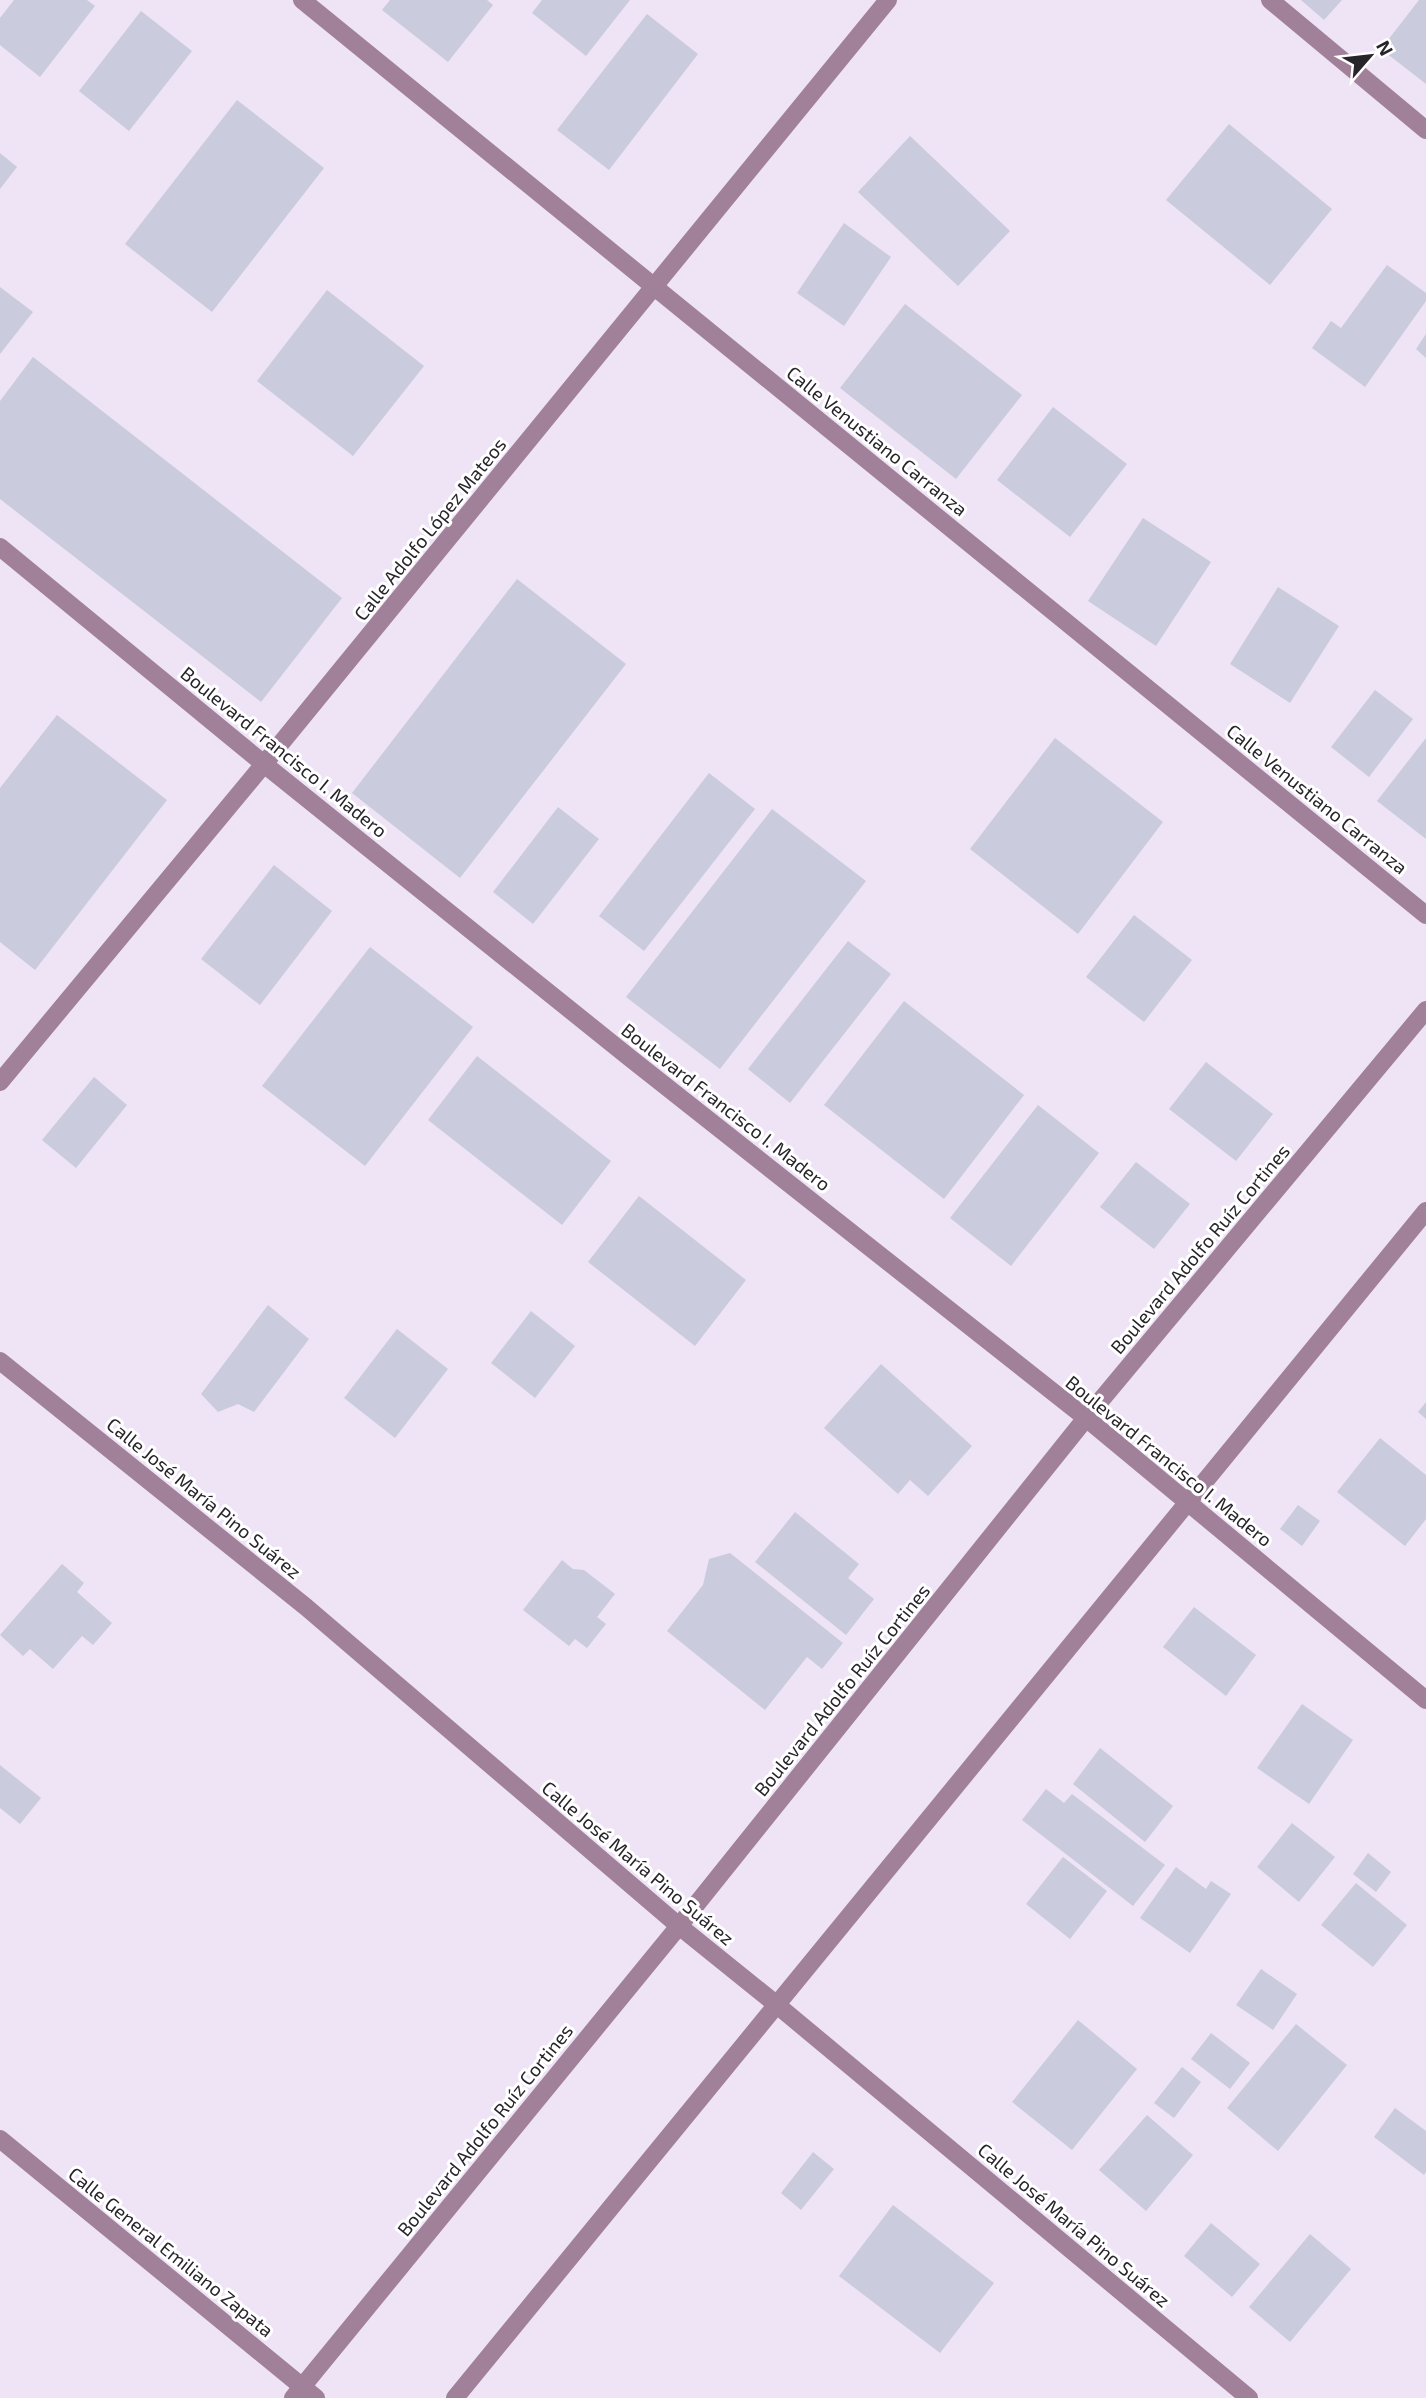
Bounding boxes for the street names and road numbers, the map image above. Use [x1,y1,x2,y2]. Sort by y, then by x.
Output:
street label: Calle Venustiano Carranza [782,361,972,521]
street label: Calle Adolfo López Mateos [349,433,510,625]
street label: Boulevard Francisco I. Madero [176,661,392,842]
street label: Calle Venustiano Carranza [1222,719,1412,879]
street label: Boulevard Francisco I. Madero [617,1018,835,1195]
street label: Boulevard Adolfo Ruíz Cortines [1105,1139,1294,1358]
street label: Boulevard Francisco I. Madero [1061,1370,1277,1551]
street label: Calle José María Pino Suárez [103,1412,306,1583]
street label: Boulevard Adolfo Ruíz Cortines [749,1579,934,1800]
street label: Calle José María Pino Suárez [538,1776,739,1950]
street label: Boulevard Adolfo Ruíz Cortines [392,2019,577,2240]
street label: Calle José María Pino Suárez [974,2138,1175,2312]
street label: Calle General Emiliano Zapata [64,2162,278,2341]

